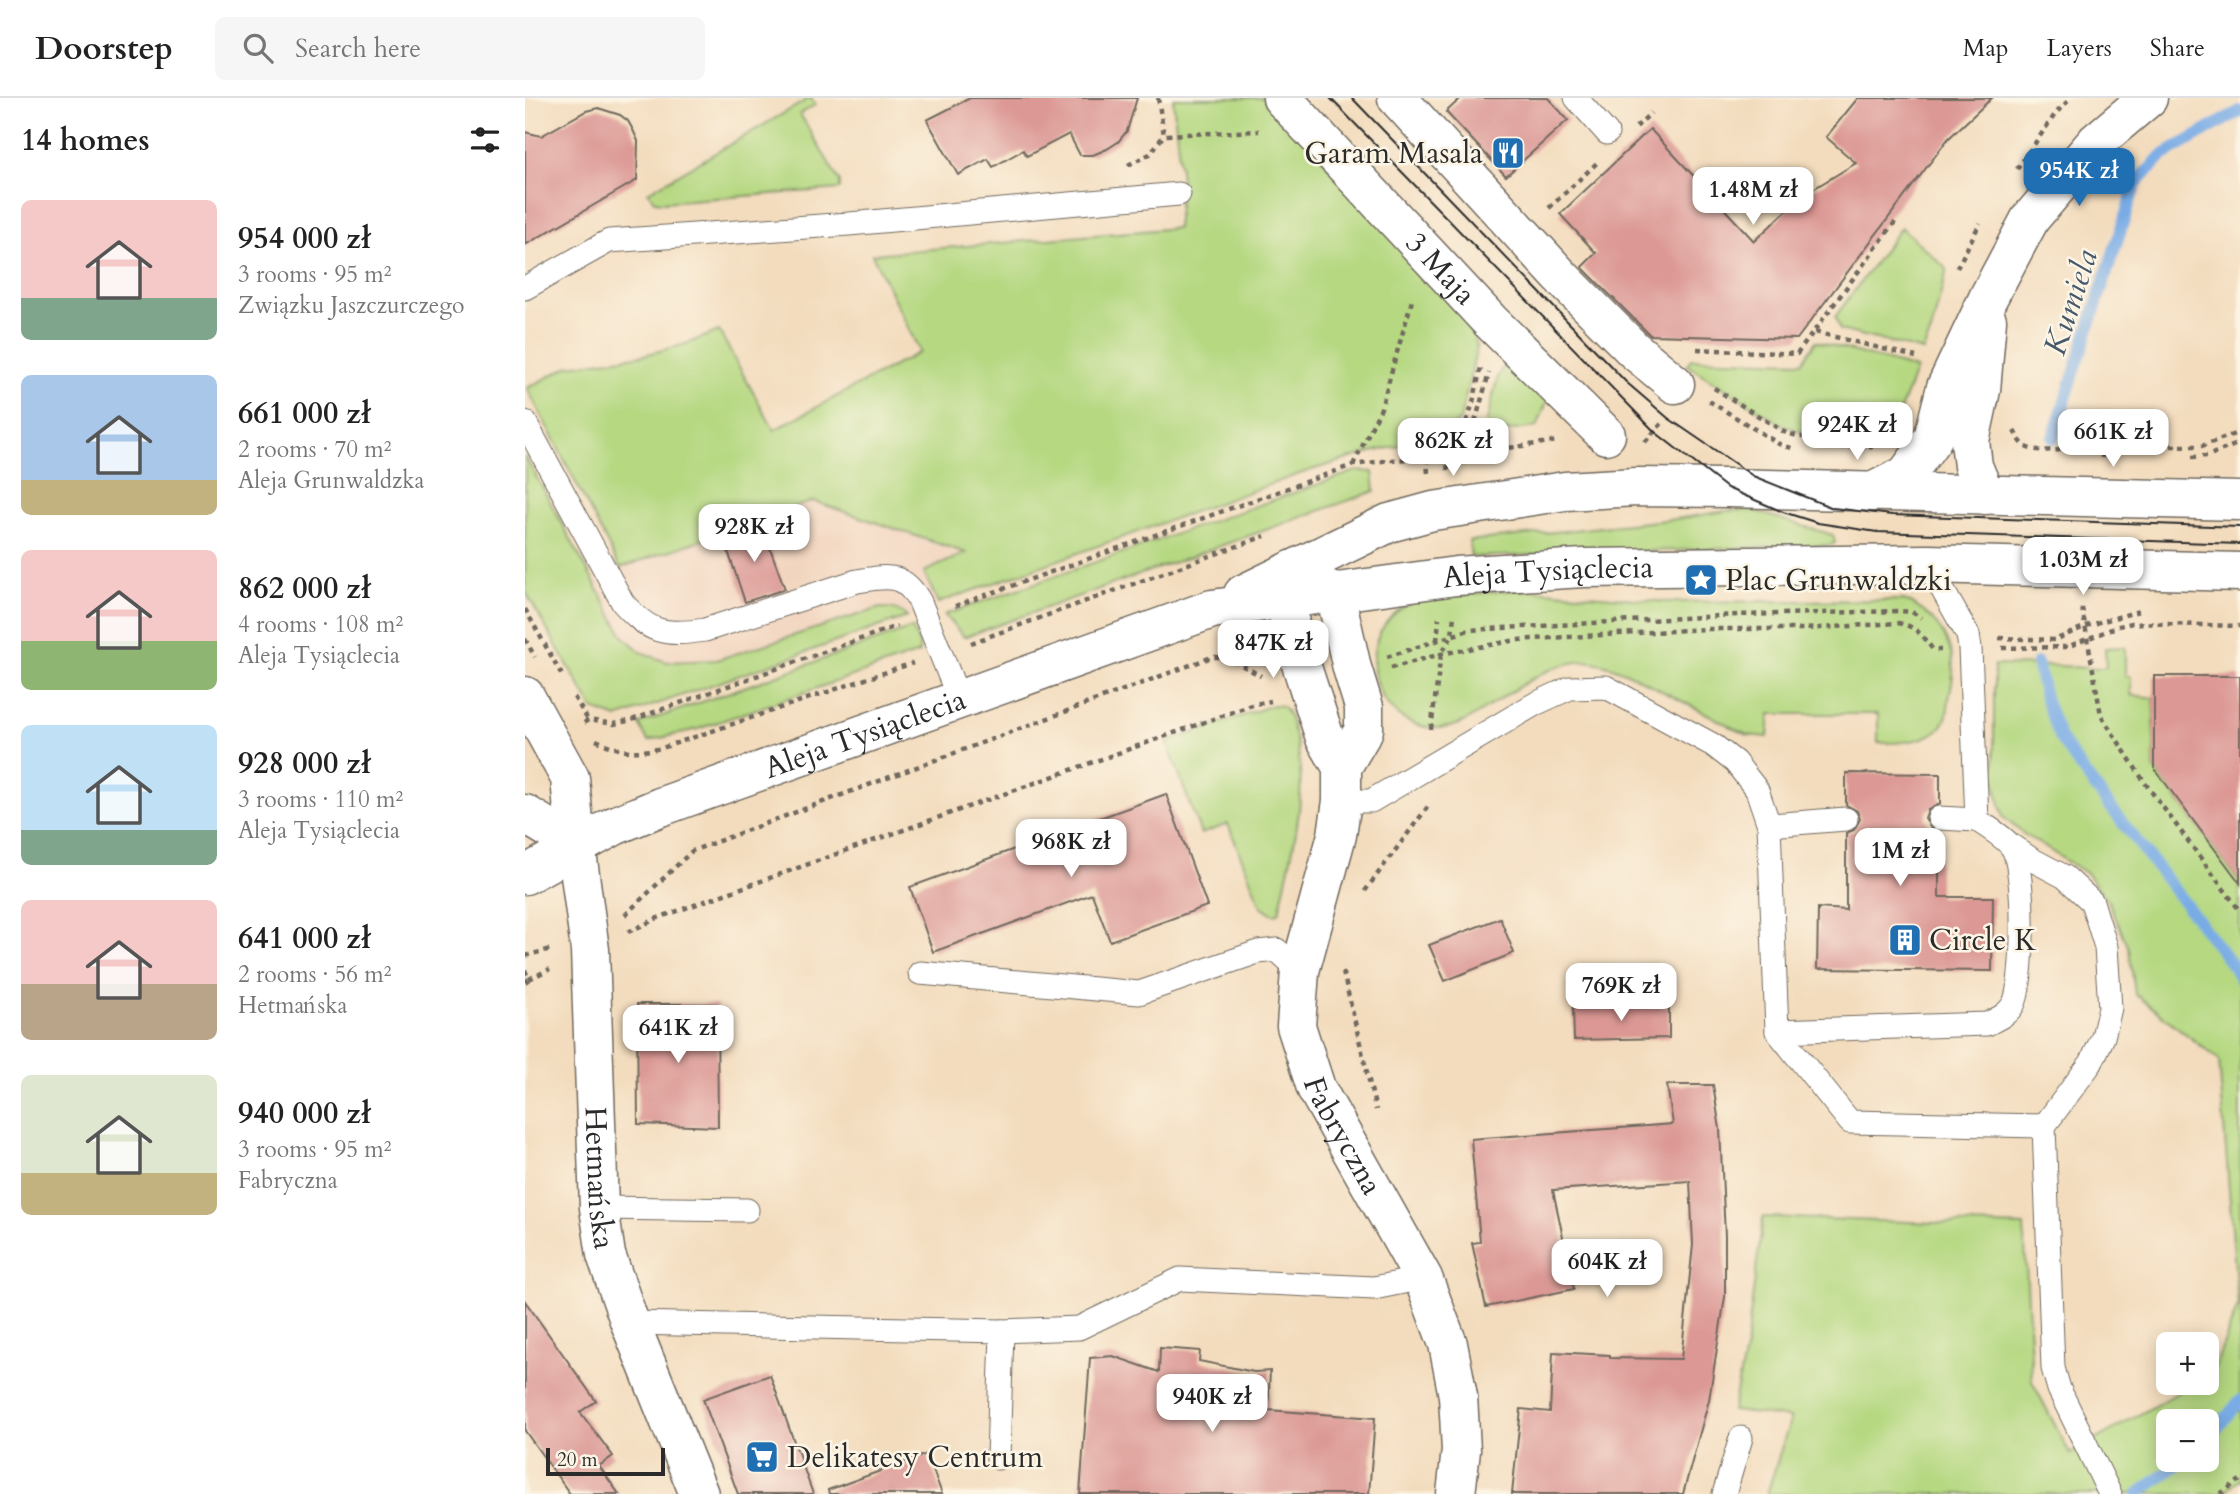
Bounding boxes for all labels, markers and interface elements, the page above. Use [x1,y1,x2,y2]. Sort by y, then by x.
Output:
search box [215,17,705,80]
text: Doorstep [35,26,173,71]
icon: search [239,29,277,67]
text: Search here [295,31,421,66]
text: Map [1963,32,2009,65]
text: Layers [2047,32,2112,65]
text: Share [2150,32,2205,65]
text: 14 homes [21,120,150,161]
icon: filters [466,121,504,159]
place label: Garam Masala [1304,133,1483,174]
restaurant icon: Garam Masala [1489,134,1527,172]
pin: 954K zł [2014,148,2144,208]
text: 954K zł [2040,155,2118,186]
pin: 1.48M zł [1681,167,1825,227]
text: 1.48M zł [1708,174,1798,205]
text: 954 000 zł [238,218,371,259]
street label: 3 Maja [1396,223,1485,314]
icon: home [77,228,161,312]
water label: Kumiela [2033,244,2109,361]
text: 3 rooms · 95 m² [238,259,391,290]
text: Związku Jaszczurczego [238,290,465,321]
text: 661 000 zł [238,393,371,434]
pin: 924K zł [1792,402,1922,462]
icon: home [77,403,161,487]
text: 924K zł [1818,409,1896,440]
pin: 661K zł [2048,410,2178,469]
text: 661K zł [2074,416,2152,447]
pin: 862K zł [1388,418,1518,478]
text: 862K zł [1414,425,1492,456]
text: 2 rooms · 70 m² [238,434,391,465]
text: Aleja Grunwaldzka [238,465,425,496]
pin: 928K zł [689,504,819,564]
text: 928K zł [715,511,793,542]
pin: 1.03M zł [2011,538,2155,597]
text: 1.03M zł [2038,544,2128,575]
street label: Aleja Tysiąclecia [1440,547,1654,599]
place label: Plac Grunwaldzki [1725,560,1952,601]
place icon: Plac Grunwaldzki [1682,561,1720,599]
text: 862 000 zł [238,568,371,609]
icon: home [77,578,161,662]
text: 4 rooms · 108 m² [238,609,403,640]
pin: 847K zł [1208,620,1338,680]
text: 847K zł [1234,627,1312,658]
text: Aleja Tysiąclecia [238,640,400,671]
street label: Aleja Tysiąclecia [759,679,971,789]
text: 928 000 zł [238,743,371,784]
icon: home [77,753,161,837]
text: 3 rooms · 110 m² [238,784,403,815]
text: Aleja Tysiąclecia [238,815,400,846]
pin: 968K zł [1006,820,1136,879]
text: 968K zł [1032,826,1110,857]
pin: 1M zł [1851,828,1949,888]
text: 1M zł [1871,835,1929,866]
text: 641 000 zł [238,918,371,959]
place label: Circle K [1929,920,2037,961]
building icon: Circle K [1886,921,1924,959]
icon: home [77,928,161,1012]
text: 2 rooms · 56 m² [238,959,391,990]
pin: 769K zł [1556,964,1686,1023]
text: 769K zł [1582,970,1660,1001]
text: Hetmańska [238,990,347,1021]
pin: 641K zł [613,1006,743,1065]
text: 641K zł [639,1012,717,1043]
street label: Fabryczna [1293,1072,1392,1203]
text: 940 000 zł [238,1093,371,1134]
icon: home [77,1103,161,1187]
street label: Hetmańska [574,1106,625,1252]
text: 3 rooms · 95 m² [238,1134,391,1165]
text: Fabryczna [238,1165,338,1196]
pin: 604K zł [1542,1240,1672,1299]
text: 604K zł [1568,1246,1646,1277]
map controls [2156,1332,2219,1472]
button: + [2156,1332,2219,1395]
pin: 940K zł [1147,1374,1277,1434]
text: 940K zł [1173,1381,1251,1412]
button: − [2156,1409,2219,1472]
place label: Delikatesy Centrum [787,1437,1044,1478]
supermarket icon: Delikatesy Centrum [743,1438,781,1476]
scale bar [546,1445,665,1477]
text: 20 m [557,1447,598,1473]

